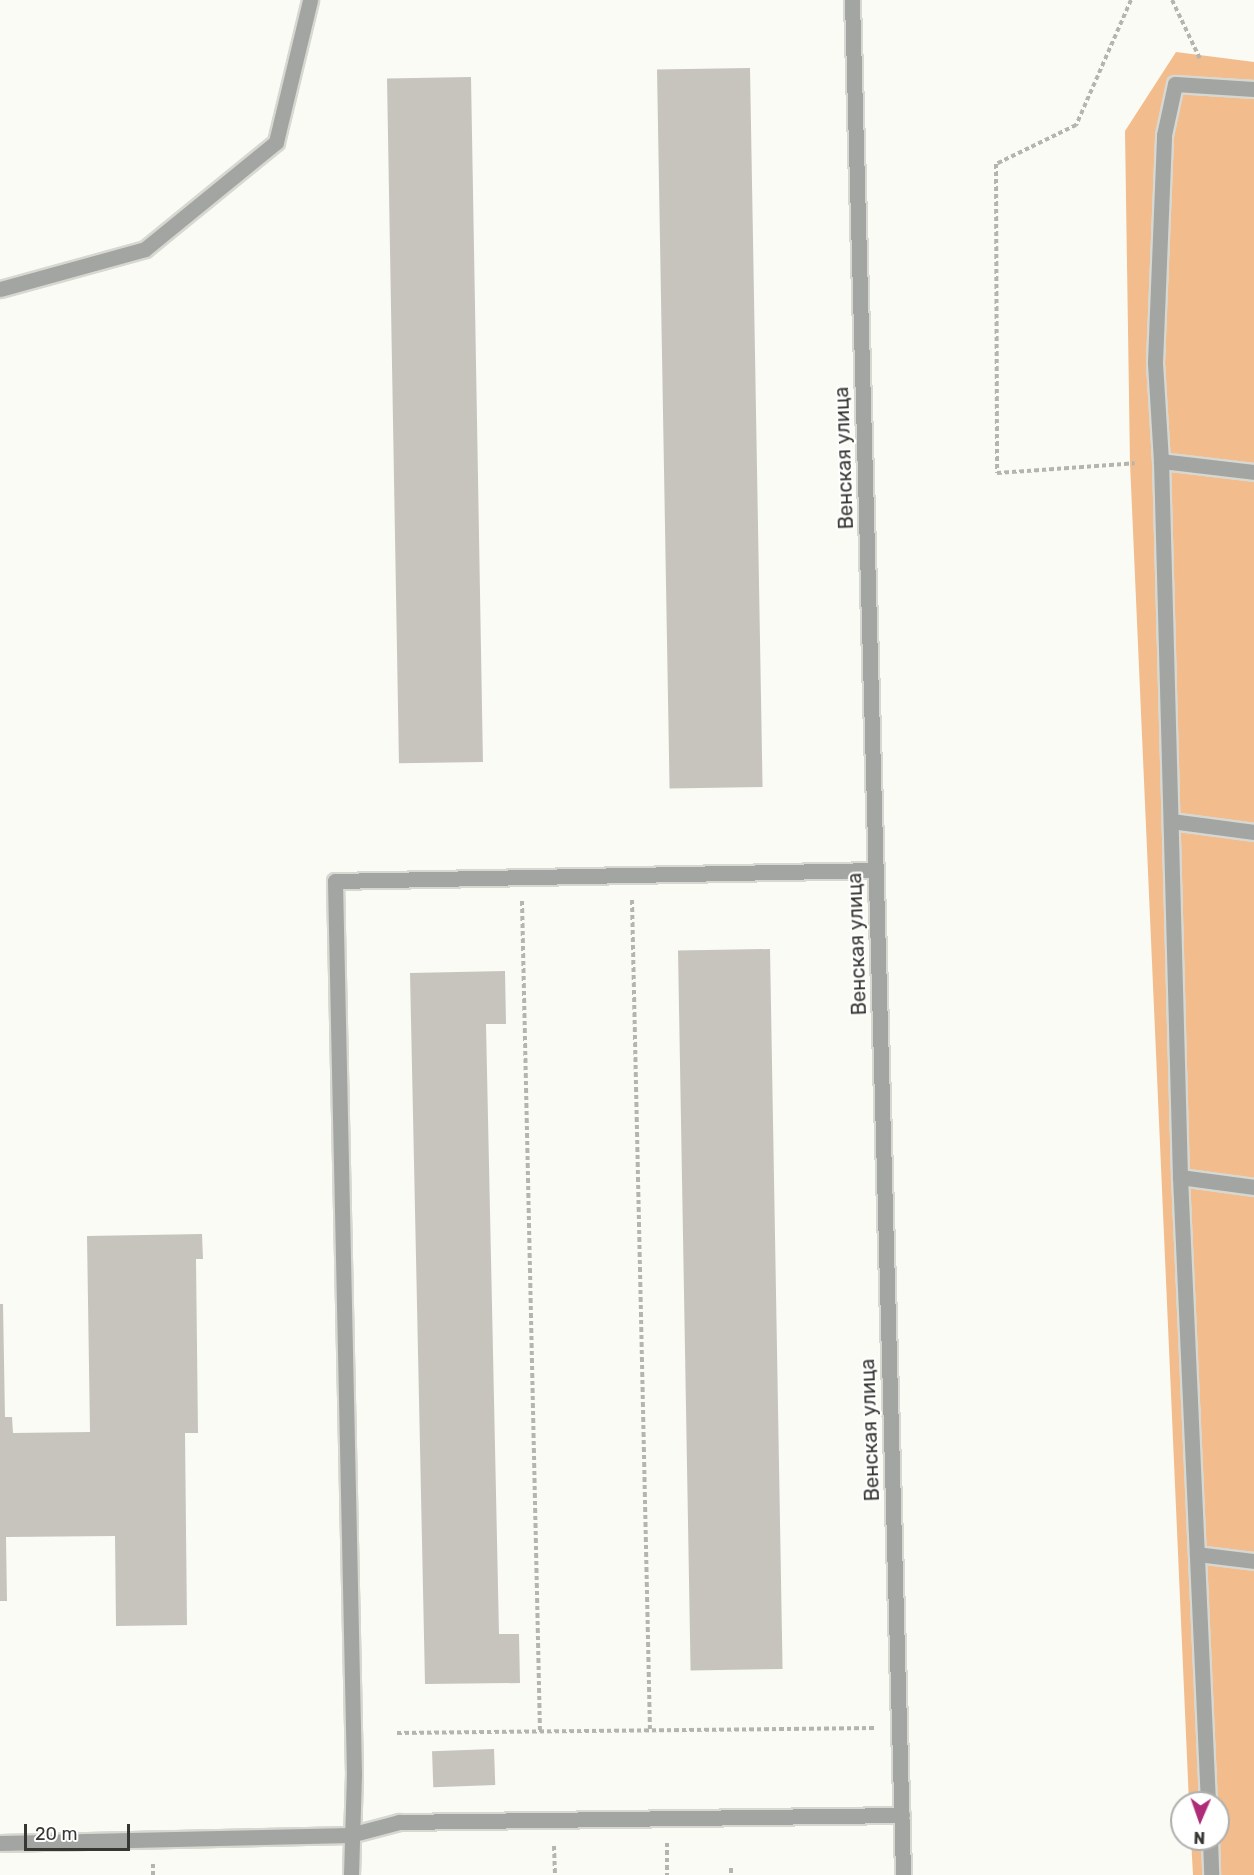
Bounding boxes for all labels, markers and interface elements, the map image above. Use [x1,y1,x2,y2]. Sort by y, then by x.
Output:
street label: Венская улица [830,386,858,530]
street label: Венская улица [843,872,871,1016]
street label: Венская улица [856,1358,884,1502]
north arrow [1170,1791,1230,1851]
scale bar [27,1812,134,1850]
text: 20 m [35,1823,77,1845]
text: N [1193,1828,1206,1847]

